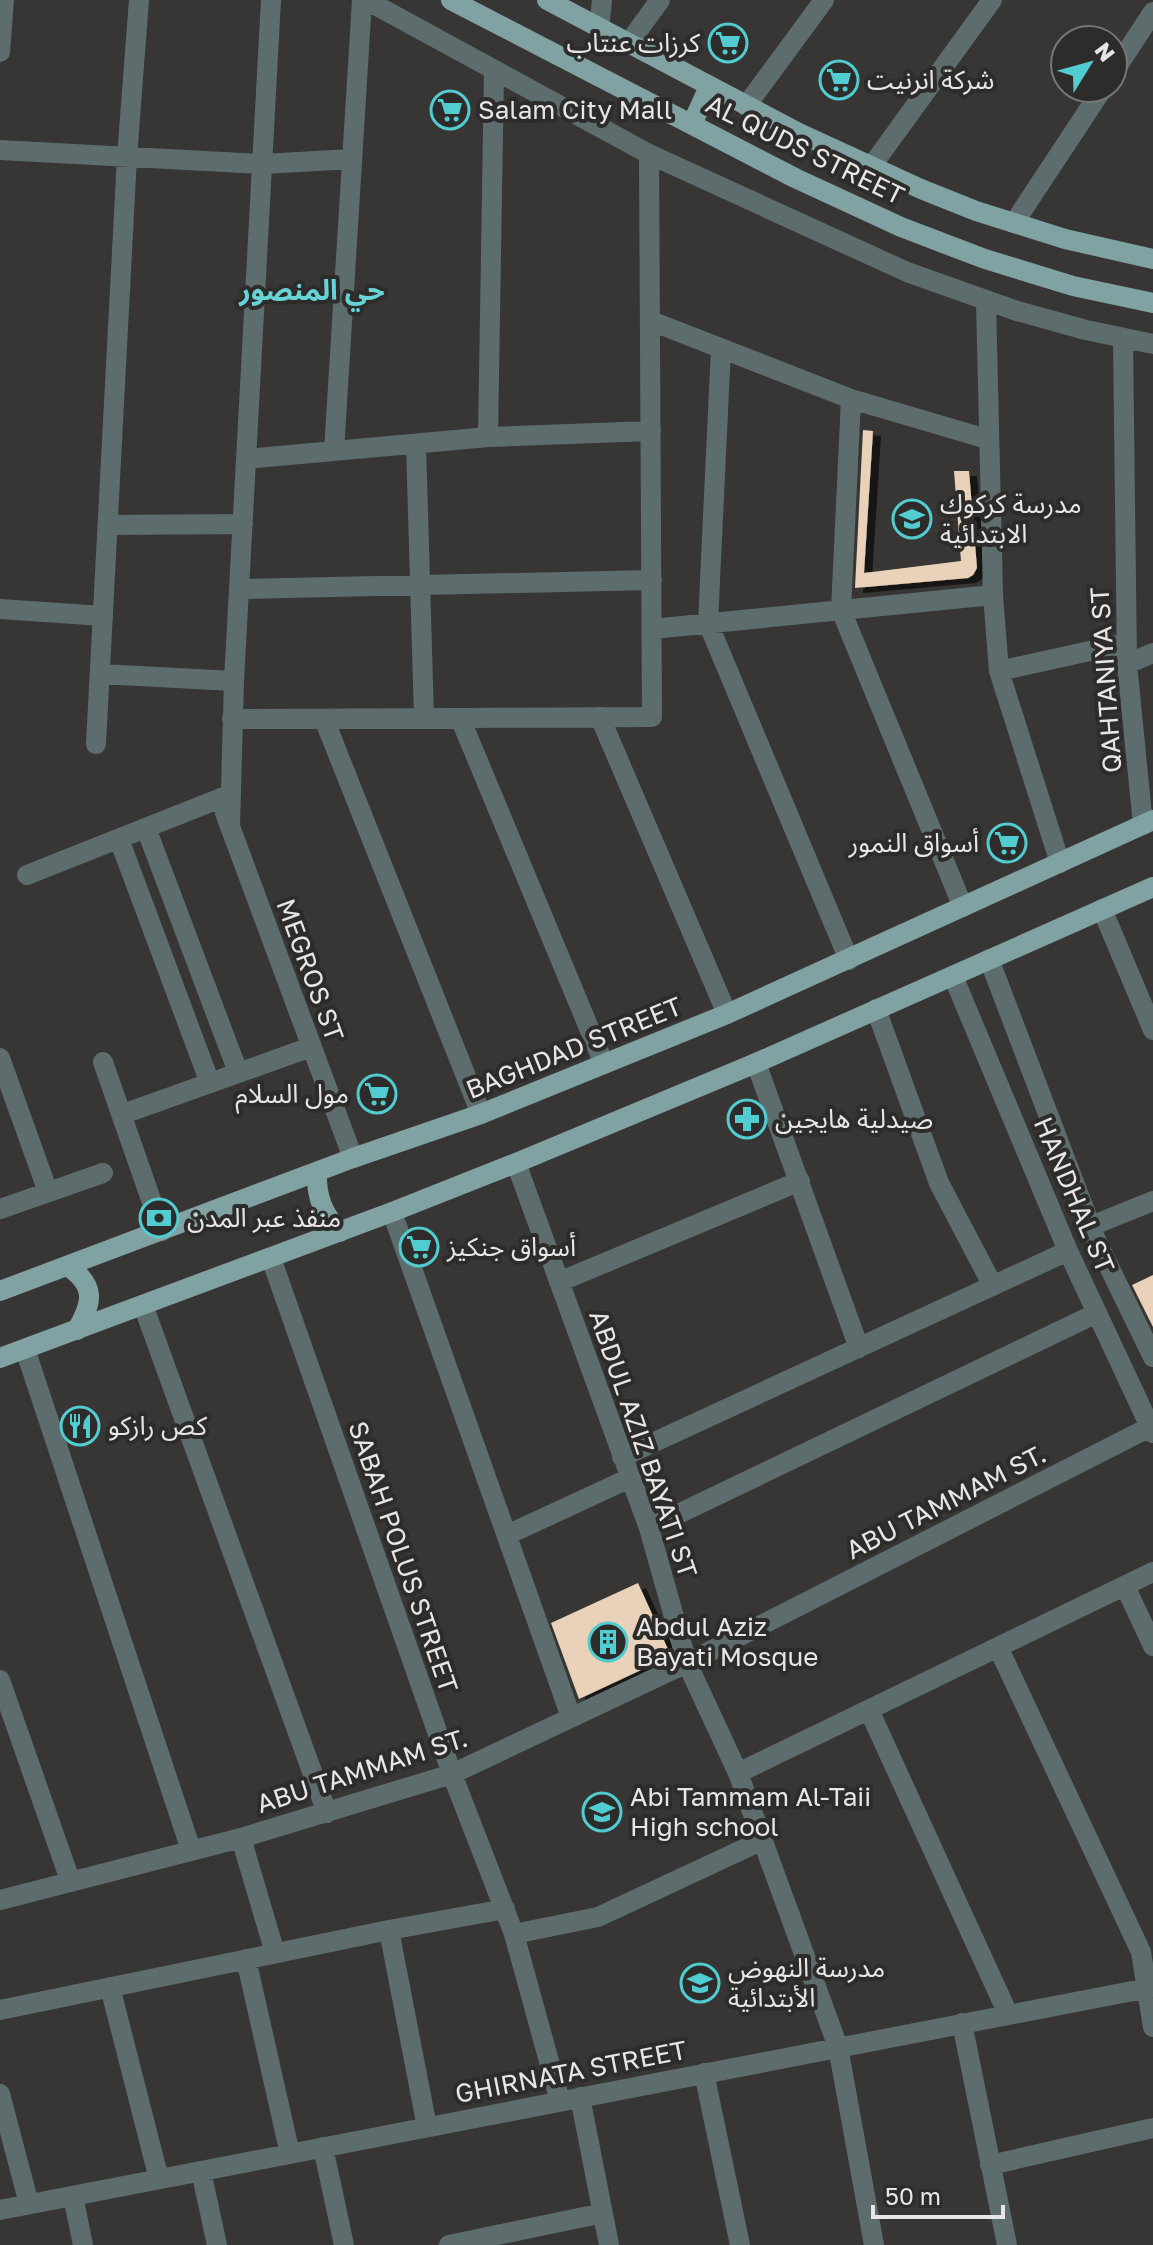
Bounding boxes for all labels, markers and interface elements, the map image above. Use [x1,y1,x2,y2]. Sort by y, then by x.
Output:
supermarket icon: كرزات عنتاب [707,22,749,64]
north arrow [1049,24,1129,104]
place label: كرزات عنتاب [567,27,700,58]
text: N [1090,37,1121,66]
supermarket icon: شركة انرنيت [818,59,860,101]
place label: شركة انرنيت [867,64,994,95]
street label: AL QUDS STREET [701,88,909,211]
supermarket icon: Salam City Mall [429,89,471,131]
place label: Salam City Mall [478,94,672,125]
district label: حي المنصور [238,273,385,312]
place label: مدرسة كركوك الابتدائية [940,488,1082,549]
school or university icon: مدرسة كركوك الابتدائية [891,498,933,540]
street label: QAHTANIYA ST [1084,586,1127,774]
supermarket icon: أسواق النمور [986,822,1028,864]
place label: أسواق النمور [848,827,979,858]
street label: MEGROS ST [270,895,351,1045]
street label: BAGHDAD STREET [461,990,686,1105]
supermarket icon: مول السلام [356,1073,398,1115]
place label: مول السلام [235,1078,349,1114]
pharmacy icon: صيدلية هايجين [726,1098,768,1140]
place label: صيدلية هايجين [775,1103,933,1134]
street label: HANDHAL ST [1028,1112,1121,1277]
bank icon: منفذ عبر المدن [138,1197,180,1239]
place label: منفذ عبر المدن [187,1202,341,1233]
supermarket icon: أسواق جنكيز [398,1226,440,1268]
place label: أسواق جنكيز [446,1231,576,1262]
street label: ABDUL AZIZ BAYATI ST [583,1306,704,1582]
restaurant icon: كص رازكو [59,1405,101,1447]
place label: كص رازكو [108,1410,207,1441]
street label: SABAH POLUS STREET [342,1417,465,1697]
street label: ABU TAMMAM ST. [841,1438,1051,1565]
place label: Abdul Aziz Bayati Mosque [636,1611,818,1672]
building icon: Abdul Aziz Bayati Mosque [587,1621,629,1663]
street label: ABU TAMMAM ST. [252,1722,471,1819]
place label: Abi Tammam Al-Taii High school [630,1781,871,1842]
school or university icon: Abi Tammam Al-Taii High school [581,1791,623,1833]
place label: مدرسة النهوض الأبتدائية [728,1952,885,2013]
school or university icon: مدرسة النهوض الأبتدائية [679,1962,721,2004]
street label: GHIRNATA STREET [452,2034,689,2109]
scale bar [873,2169,1003,2219]
text: 50 m [885,2181,941,2210]

